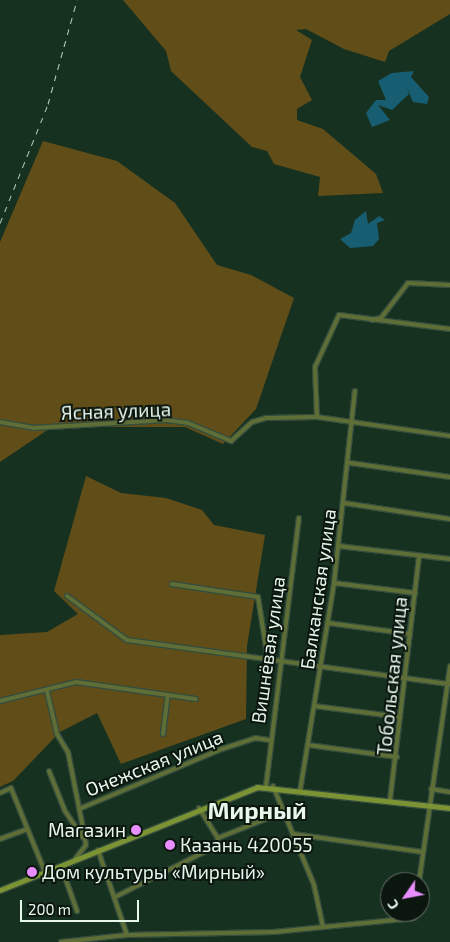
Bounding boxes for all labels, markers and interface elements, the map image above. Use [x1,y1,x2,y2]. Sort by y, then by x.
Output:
street label: Ясная улица [61,398,171,424]
street label: Балканская улица [295,507,341,671]
street label: Вишнёвая улица [246,575,290,725]
street label: Тобольская улица [372,595,412,757]
street label: Онежская улица [82,725,226,801]
district label: Мирный [207,796,307,824]
place label: Магазин [48,819,126,841]
marker: Магазин [130,824,142,836]
place label: Казань 420055 [180,834,313,856]
marker: Казань 420055 [164,839,176,851]
place label: Дом культуры «Мирный» [42,861,265,883]
marker: Дом культуры «Мирный» [26,866,38,878]
north arrow [380,872,430,922]
scale bar [22,890,141,922]
text: С [383,897,402,913]
text: 200 m [28,900,71,918]

